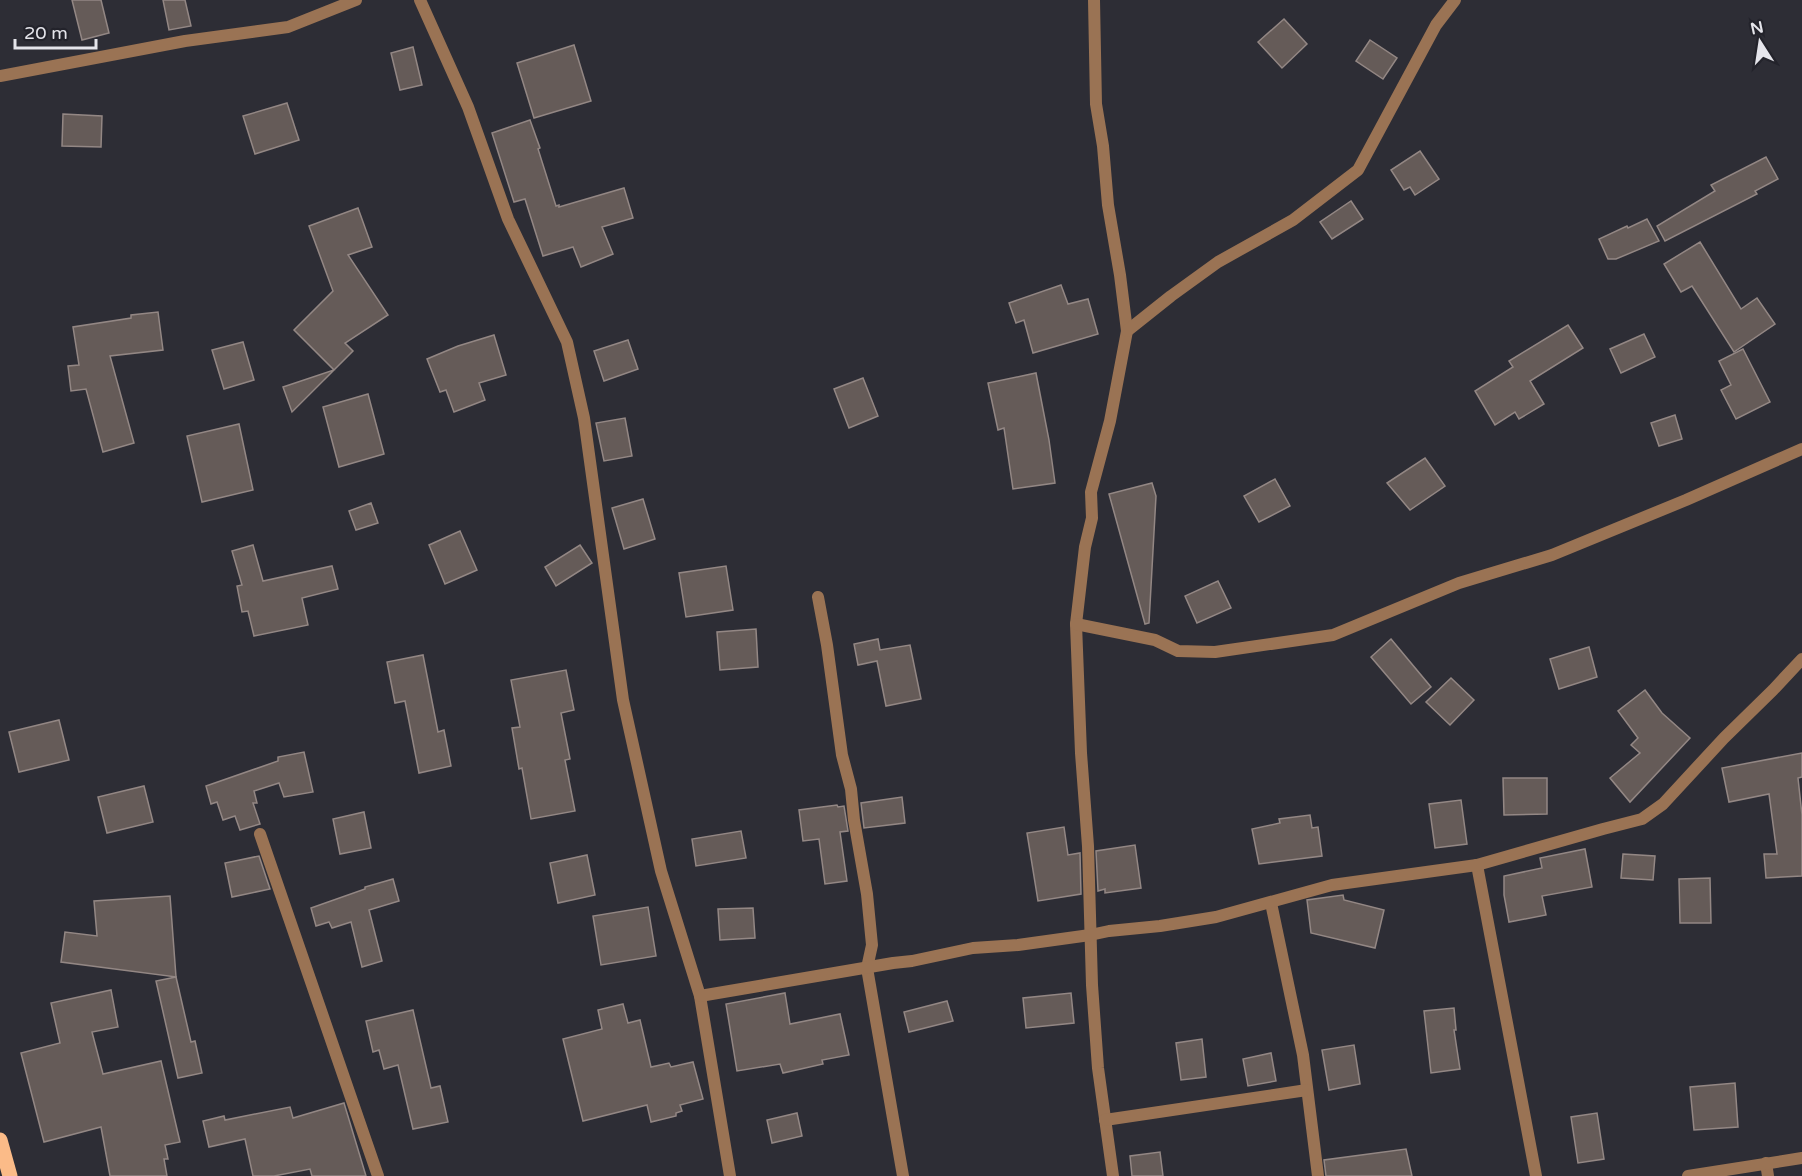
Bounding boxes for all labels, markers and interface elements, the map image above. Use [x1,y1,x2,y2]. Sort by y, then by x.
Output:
scale bar [15,12,96,50]
north arrow [1730,12,1790,72]
text: N [1749,17,1765,39]
text: 20 m [24,22,68,44]

